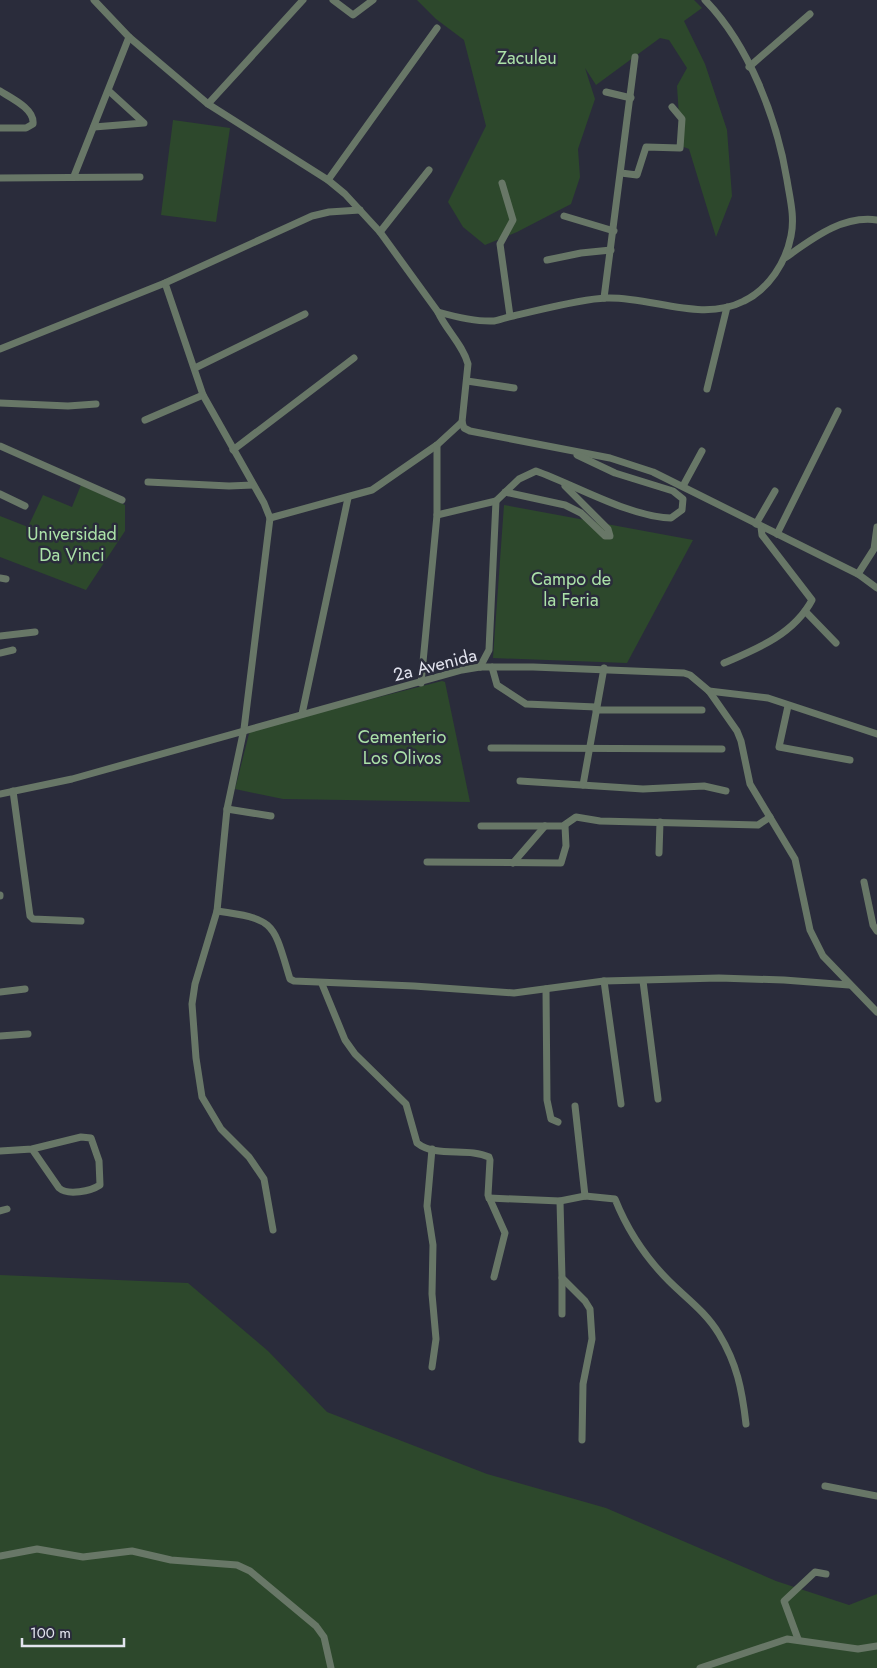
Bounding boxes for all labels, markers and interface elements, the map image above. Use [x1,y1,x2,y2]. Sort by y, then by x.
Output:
park label: Zaculeu [497,45,557,71]
park label: Universidad Da Vinci [27,521,117,568]
park label: Campo de la Feria [531,566,611,613]
street label: 2a Avenida [390,642,480,688]
park label: Cementerio Los Olivos [358,724,446,771]
scale bar [22,1616,125,1648]
text: 100 m [30,1622,71,1644]

